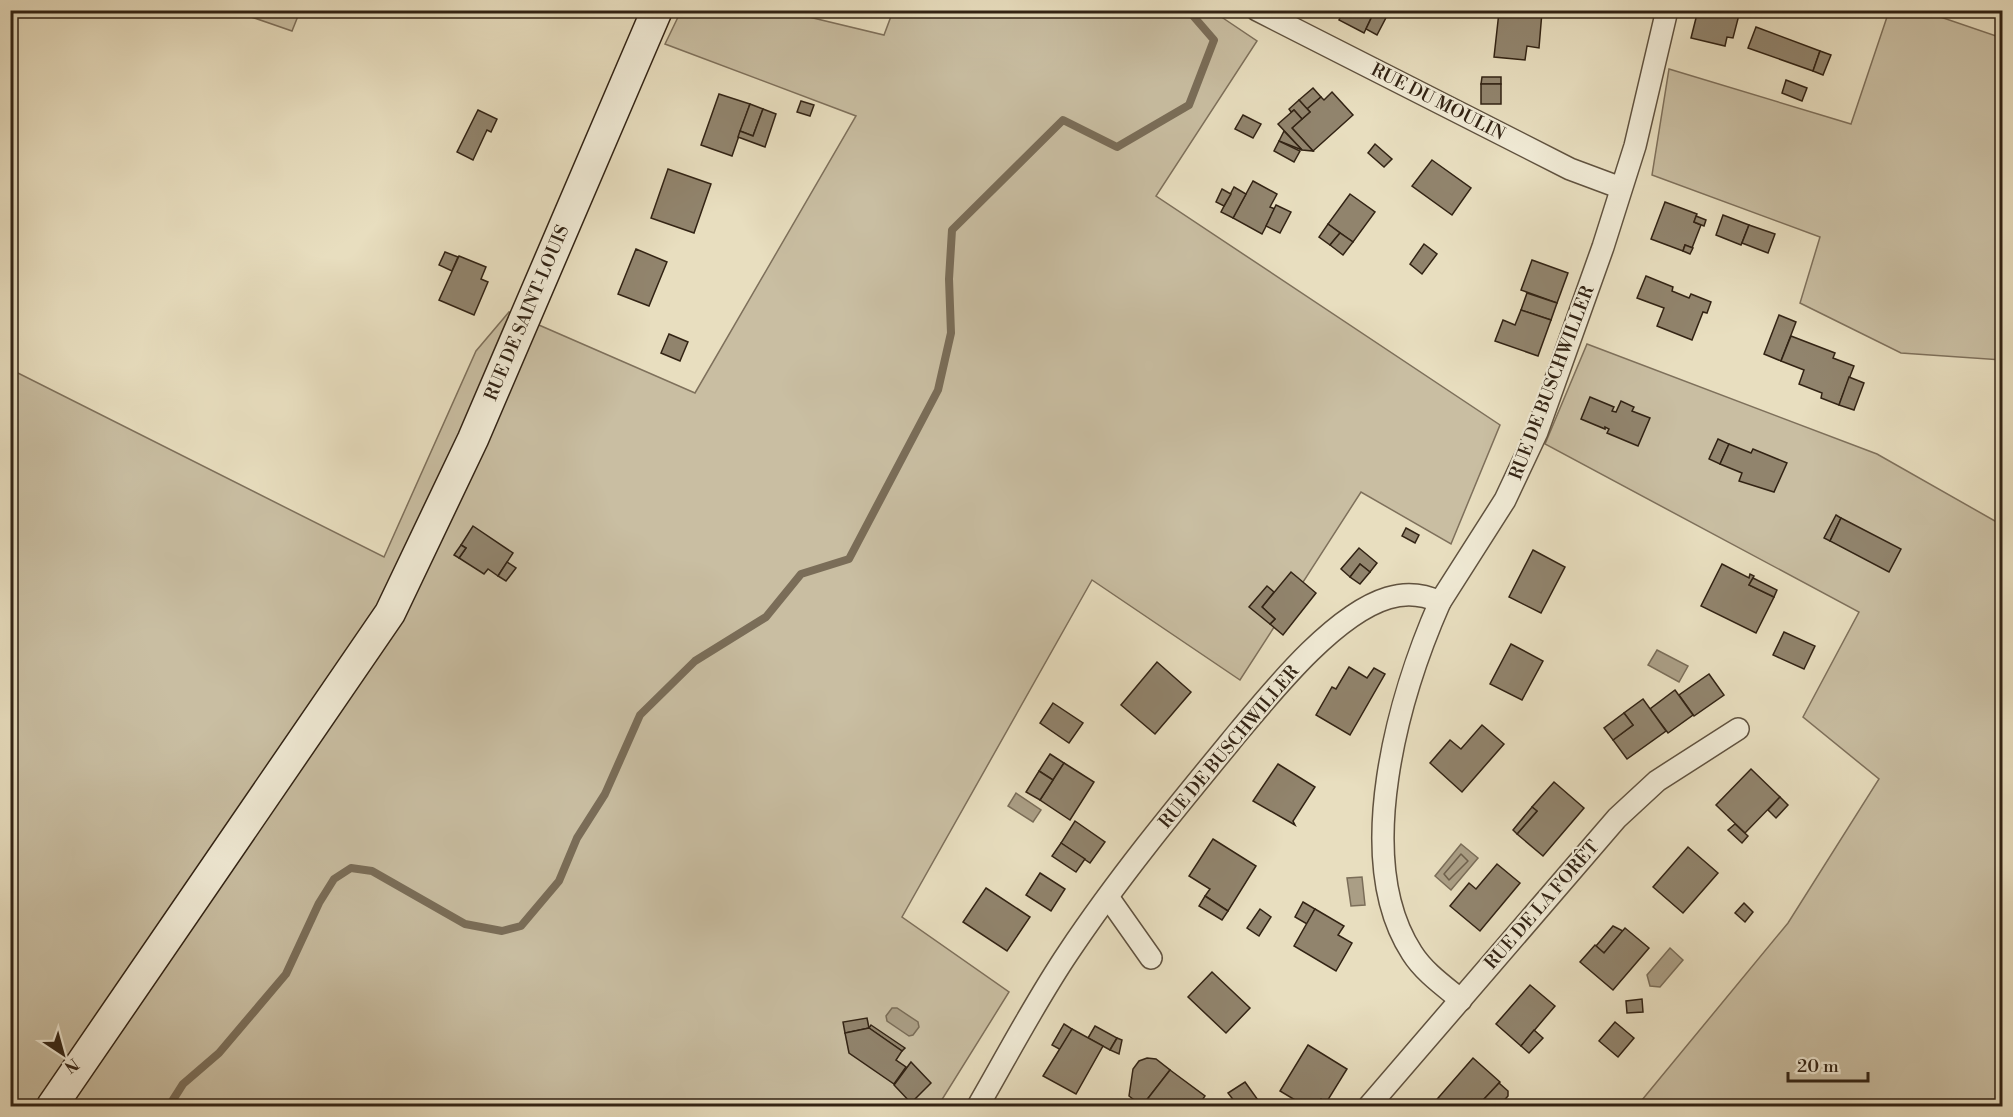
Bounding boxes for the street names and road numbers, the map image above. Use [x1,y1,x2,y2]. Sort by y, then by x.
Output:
street label: RUE DU MOULIN [1367,58,1509,146]
street label: RUE DE SAINT-LOUIS [480,222,574,404]
street label: RUE DE BUSCHWILLER [1504,282,1600,483]
street label: RUE DE BUSCHWILLER [1154,660,1304,833]
street label: RUE DE LA FORÊT [1480,836,1604,974]

